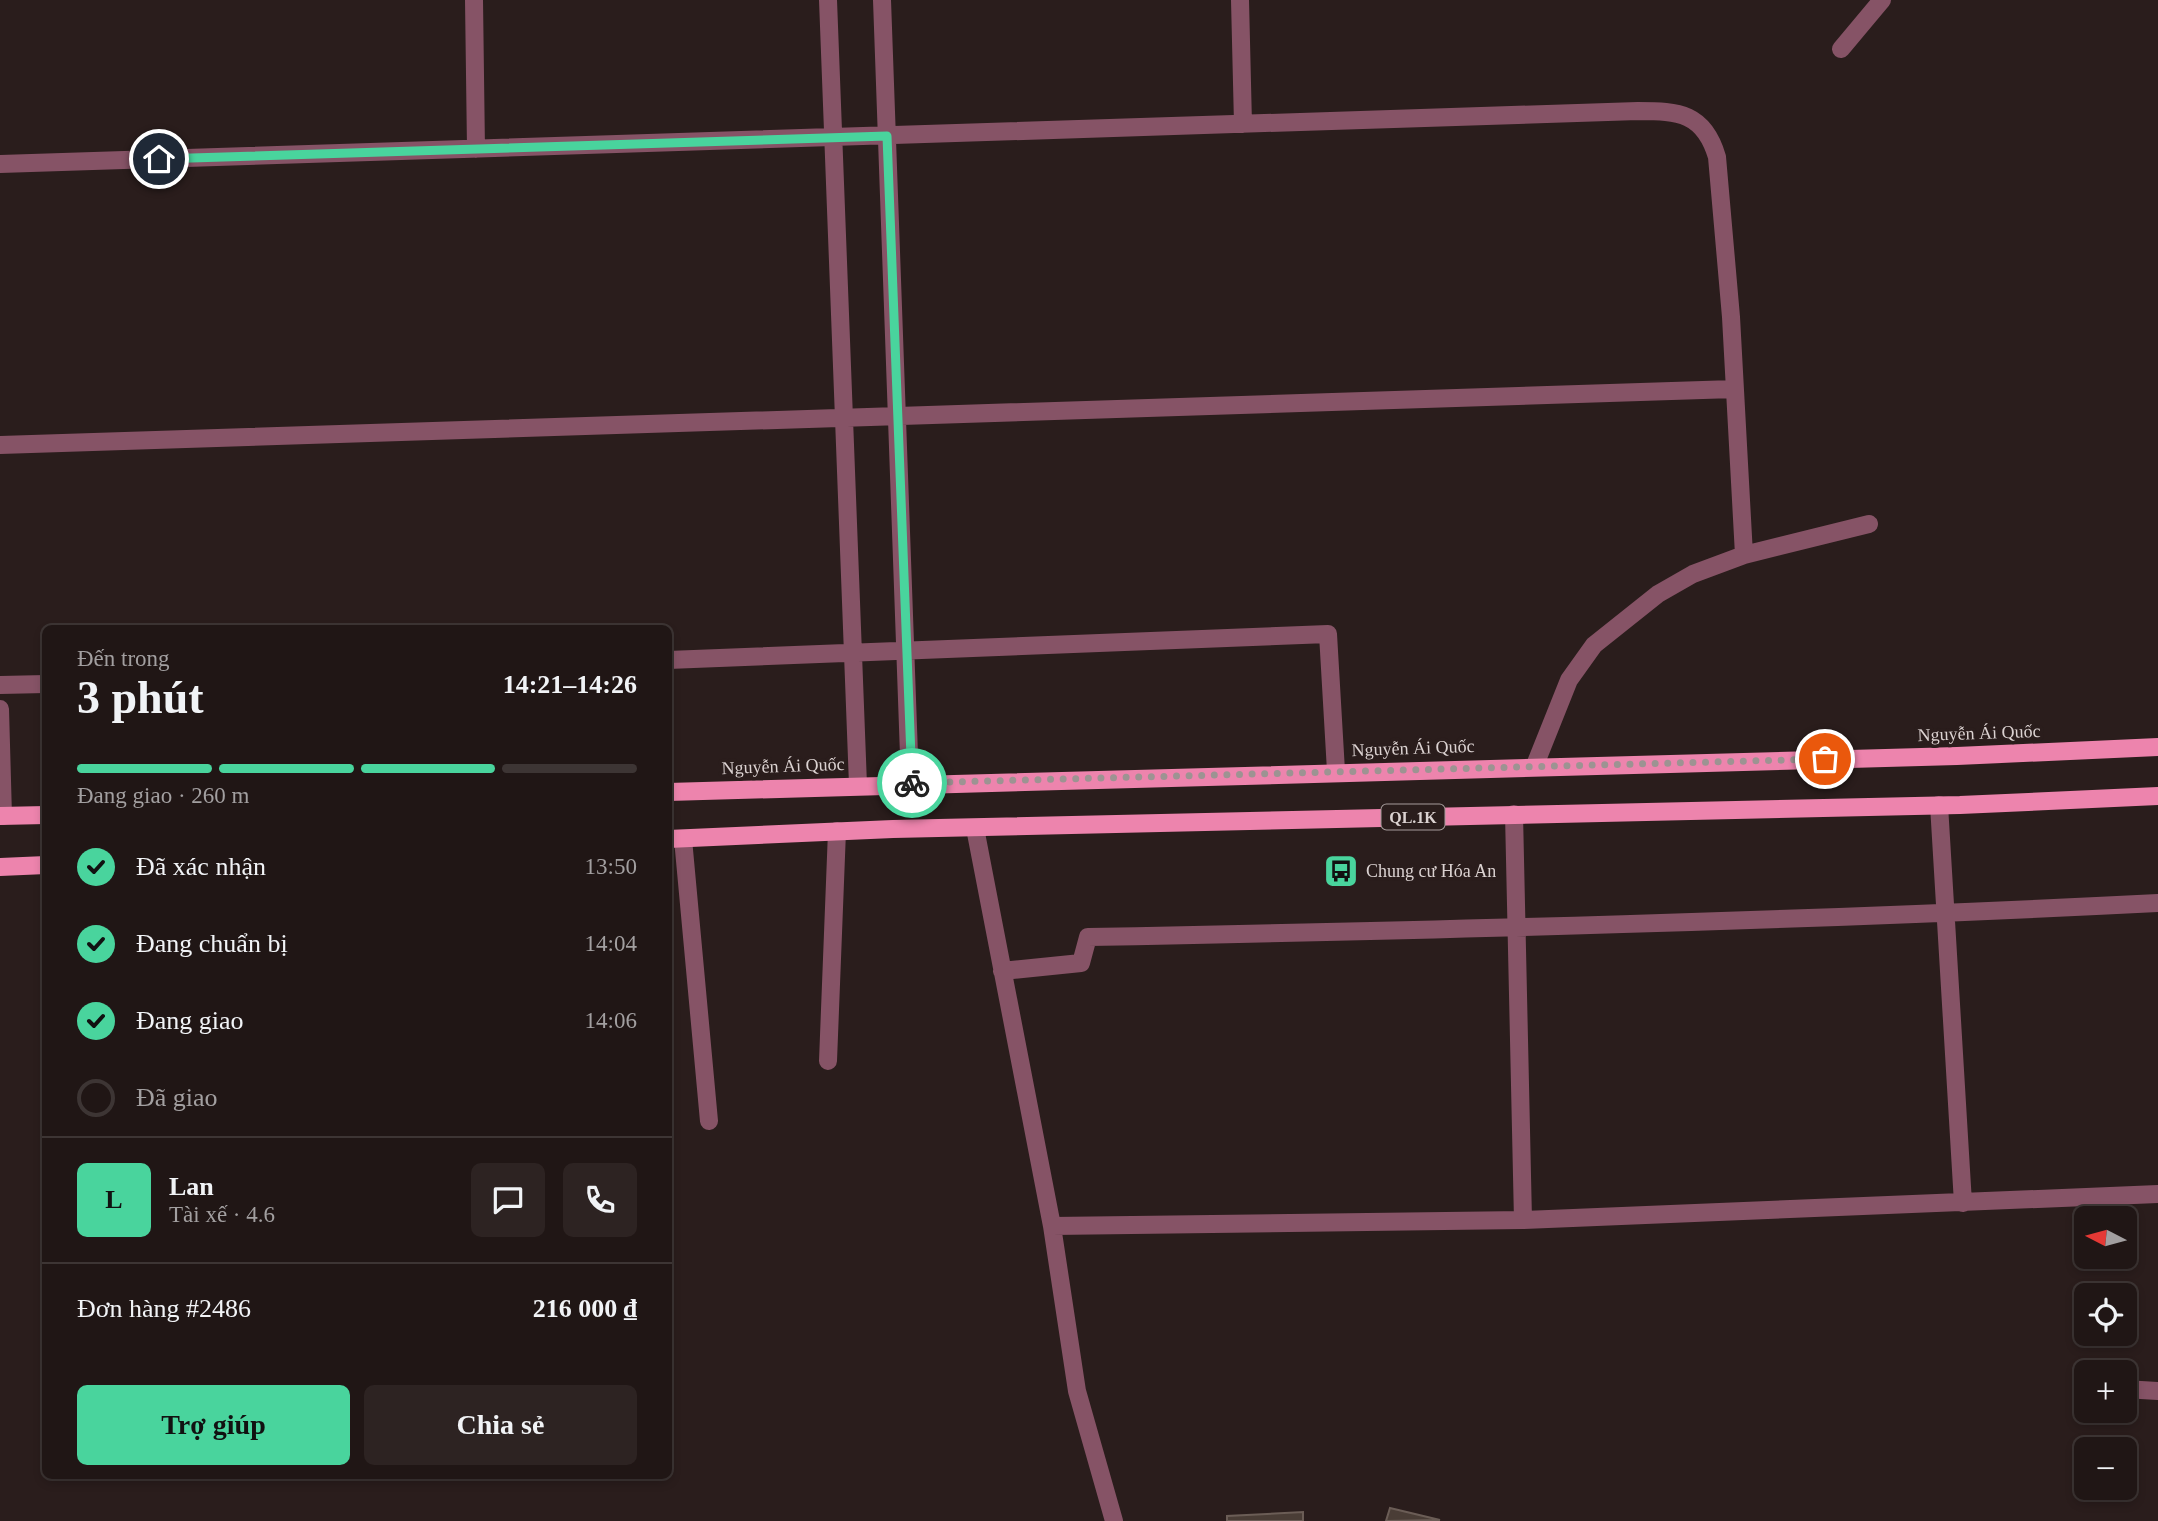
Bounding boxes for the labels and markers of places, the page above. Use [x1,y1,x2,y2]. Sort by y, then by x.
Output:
pin [129,129,189,189]
pin [1795,729,1855,789]
bus stop icon: Chung cư Hóa An [1322,852,1360,890]
place label: Chung cư Hóa An [1366,861,1496,881]

